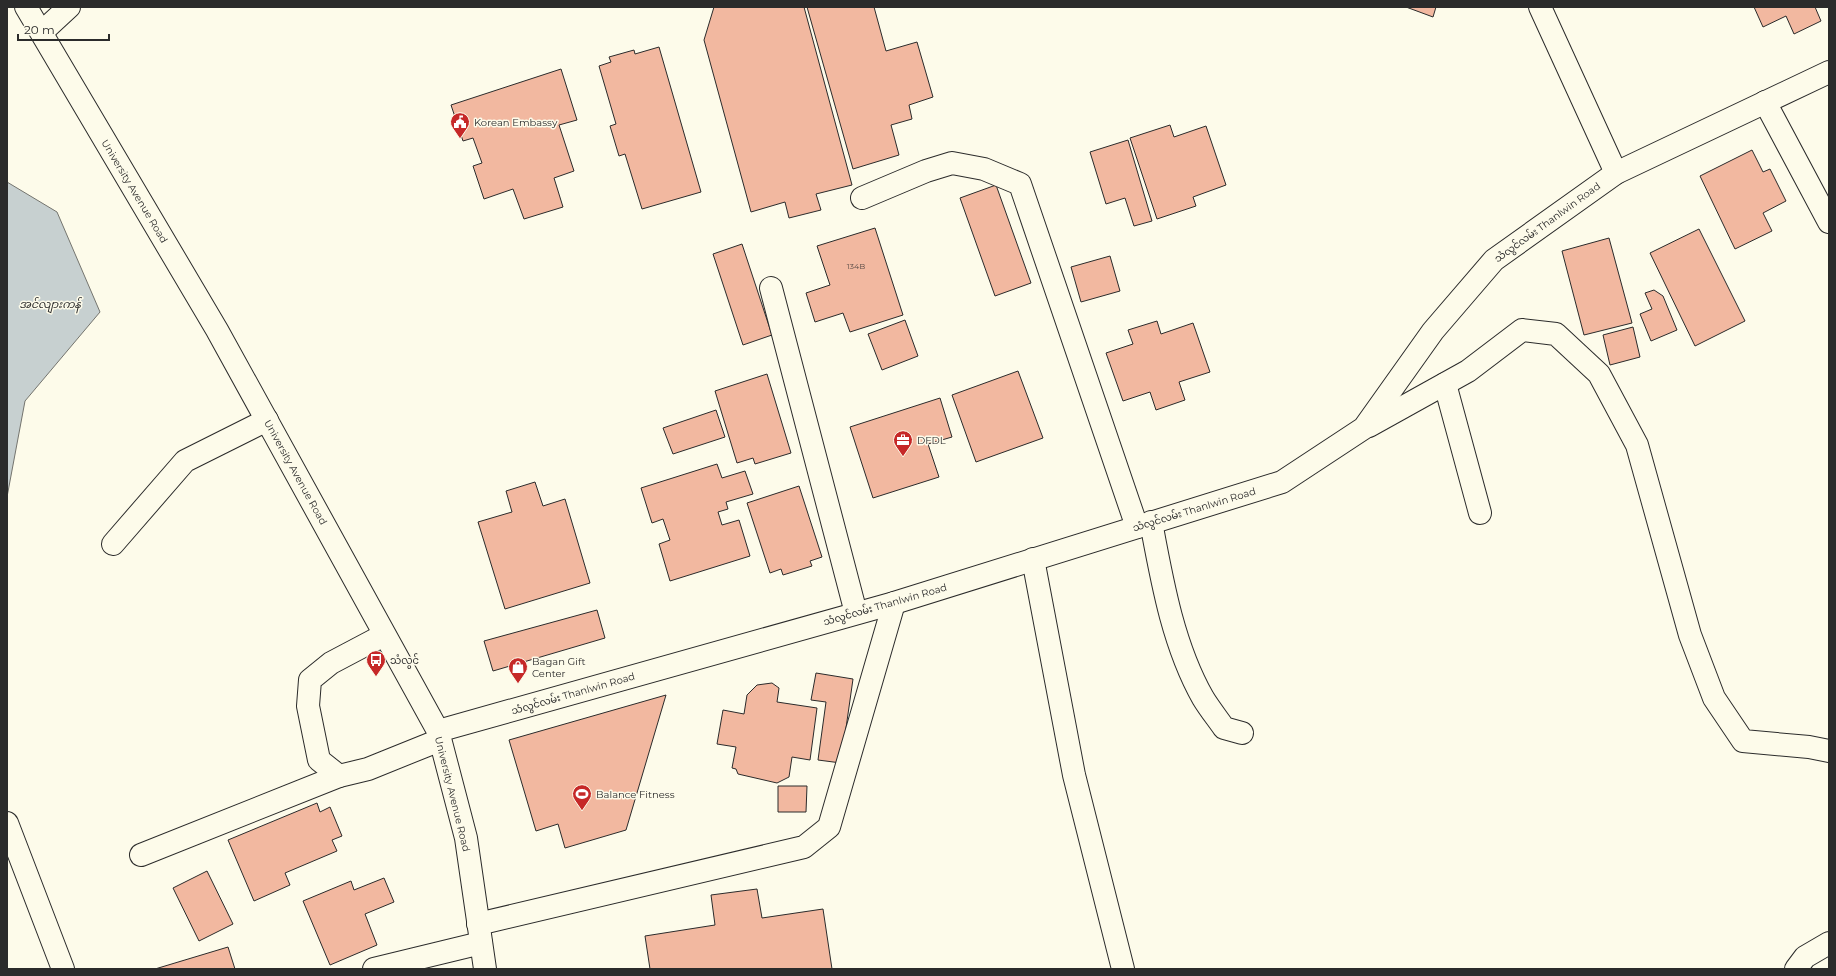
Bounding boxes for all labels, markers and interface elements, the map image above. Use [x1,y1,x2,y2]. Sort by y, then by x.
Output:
scale bar [18,16,109,42]
text: 20 m [24,22,55,37]
public building icon: Korean Embassy [449,111,471,139]
place label: Korean Embassy [474,116,558,129]
street label: University Avenue Road [99,137,171,245]
street label: သံလွင်လမ်း Thanlwin Road [1491,179,1604,267]
house number: 134B [847,261,865,271]
water label: အင်လျားကန် [19,296,82,314]
street label: University Avenue Road [261,417,330,527]
office icon: DFDL [892,429,914,457]
place label: DFDL [917,434,946,447]
street label: သံလွင်လမ်း Thanlwin Road [1131,484,1258,536]
street label: သံလွင်လမ်း Thanlwin Road [822,580,949,630]
bus stop icon: သံလွင် [365,649,387,677]
place label: သံလွင် [390,653,419,669]
place label: Bagan Gift Center [532,655,585,680]
shop icon: Bagan Gift Center [507,656,529,684]
street label: သံလွင်လမ်း Thanlwin Road [510,669,637,719]
street label: University Avenue Road [432,735,473,853]
sports icon: Balance Fitness [571,783,593,811]
place label: Balance Fitness [596,788,675,801]

